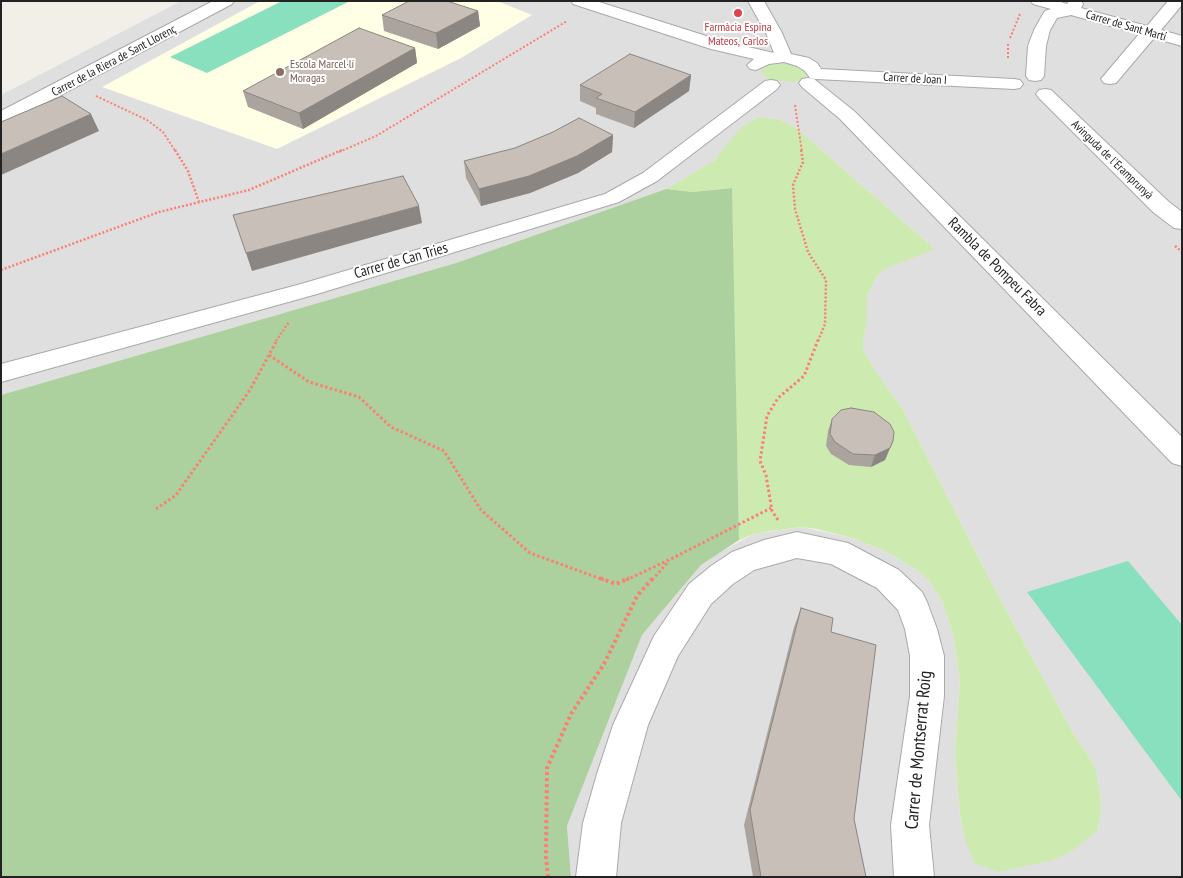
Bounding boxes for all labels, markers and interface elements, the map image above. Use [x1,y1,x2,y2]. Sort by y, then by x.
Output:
marker: Farmàcia Espina Mateos, Carlos [732,7,744,19]
street label: Carrer de Sant Martí [1084,8,1168,44]
place label: Farmàcia Espina Mateos, Carlos [705,21,771,49]
street label: Carrer de la Riera de Sant Llorenç [49,22,179,100]
place label: Escola Marcel·lí Moragas [290,58,354,86]
marker: Escola Marcel·lí Moragas [274,66,286,78]
street label: Carrer de Joan I [883,70,947,88]
street label: Avinguda de l'Eramprunyà [1068,117,1156,203]
street label: Rambla de Pompeu Fabra [944,214,1050,320]
street label: Carrer de Can Tries [352,239,450,283]
street label: Carrer de Montserrat Roig [901,670,937,830]

